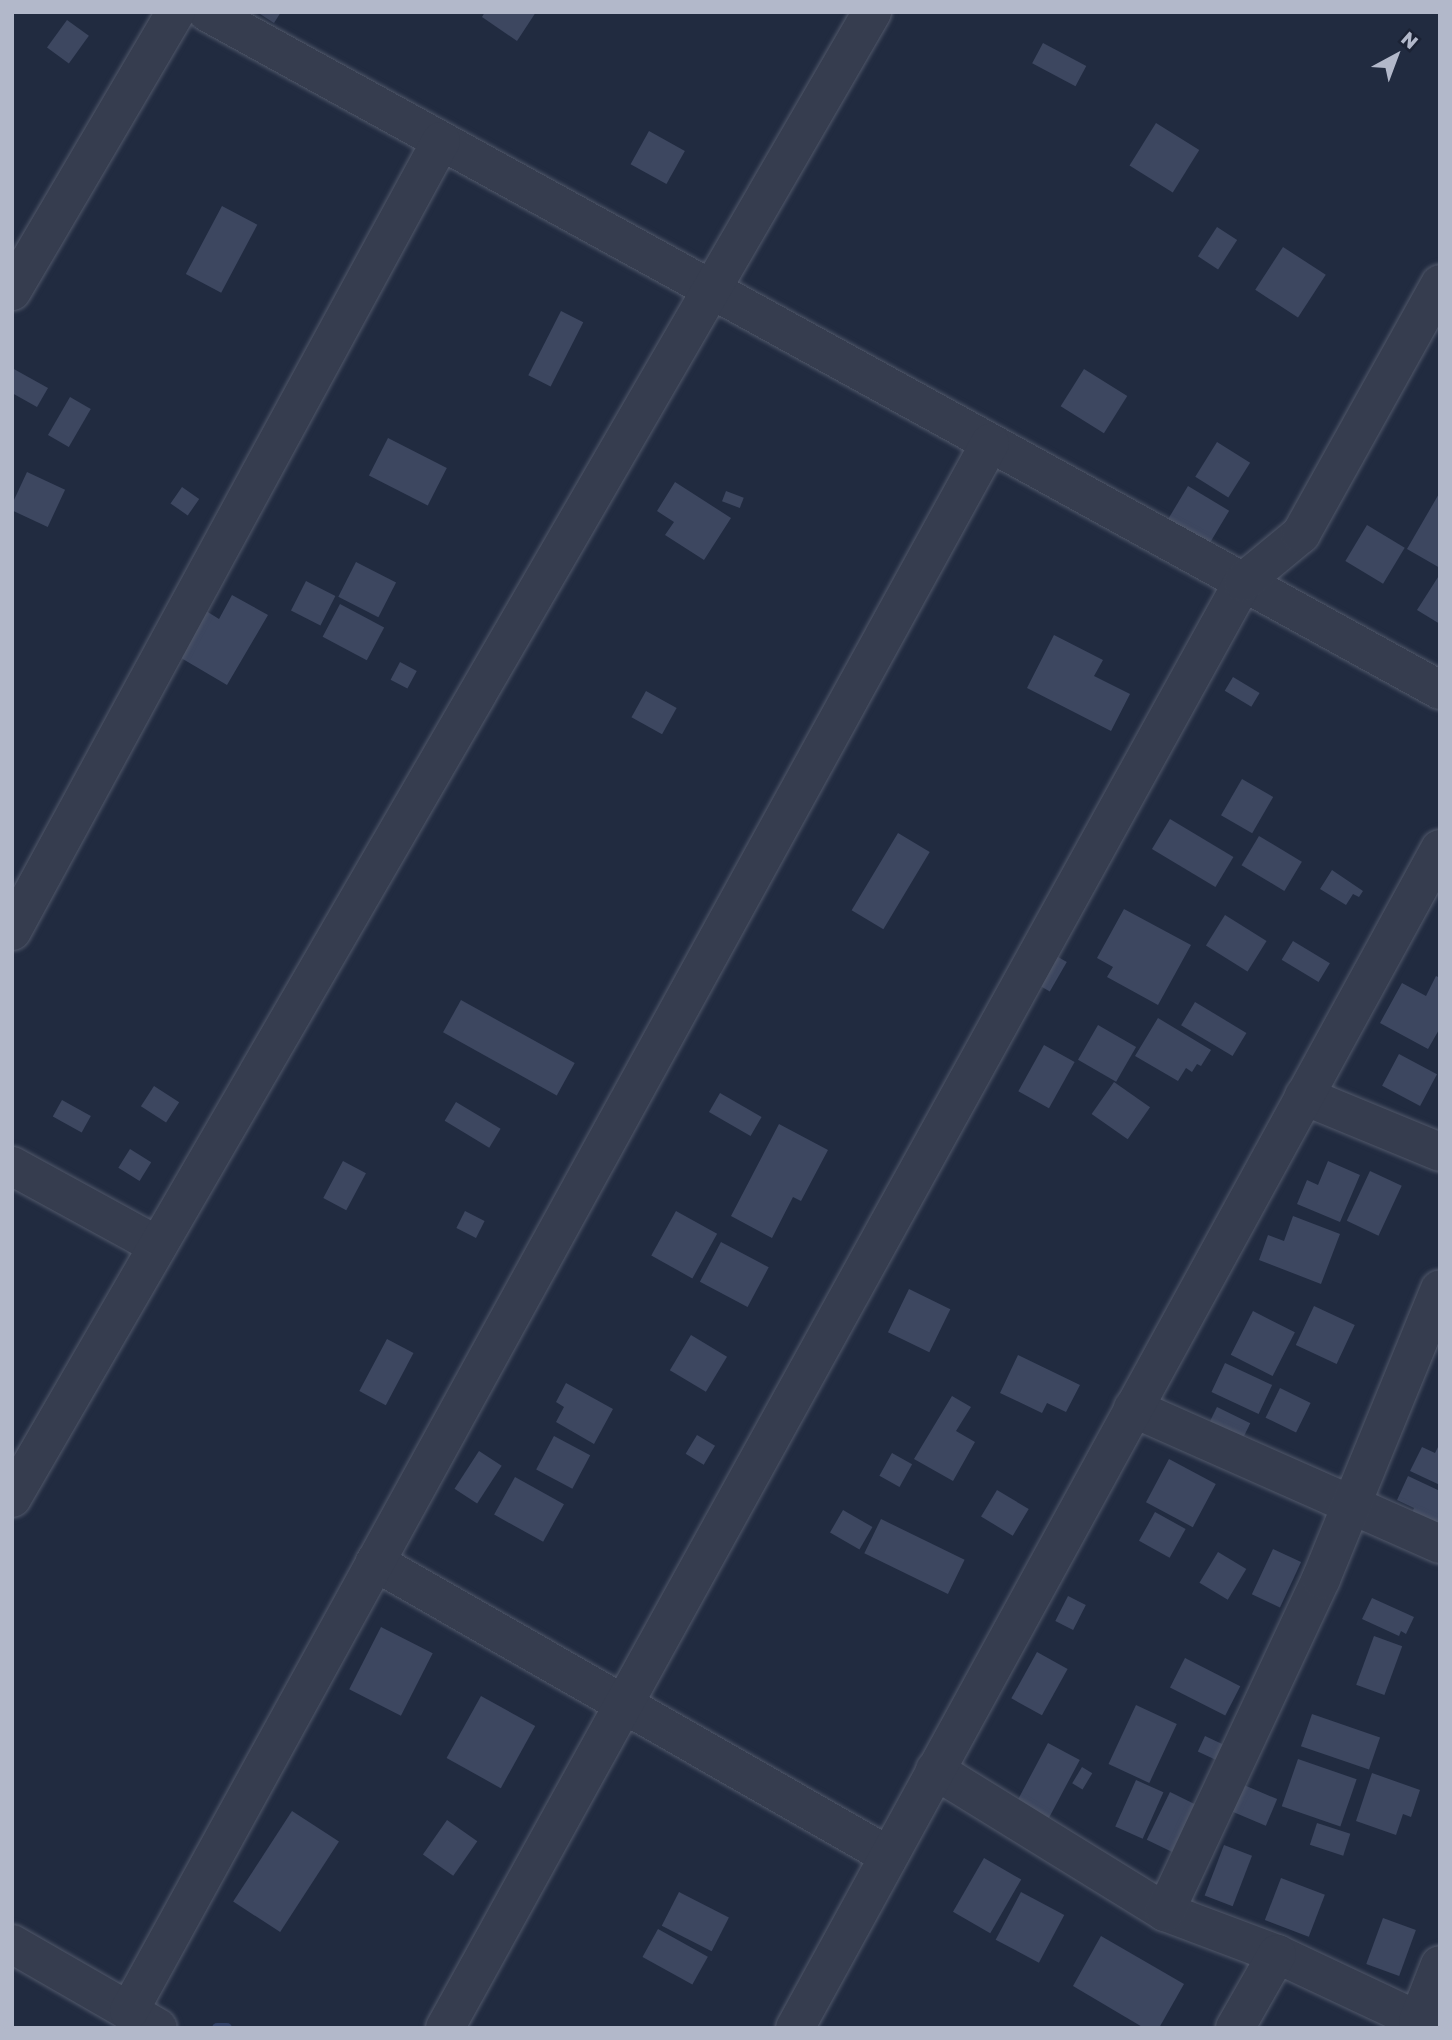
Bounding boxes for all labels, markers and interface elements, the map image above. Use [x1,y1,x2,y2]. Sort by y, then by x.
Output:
north arrow [1361,21,1431,91]
text: N [1397,26,1423,53]

